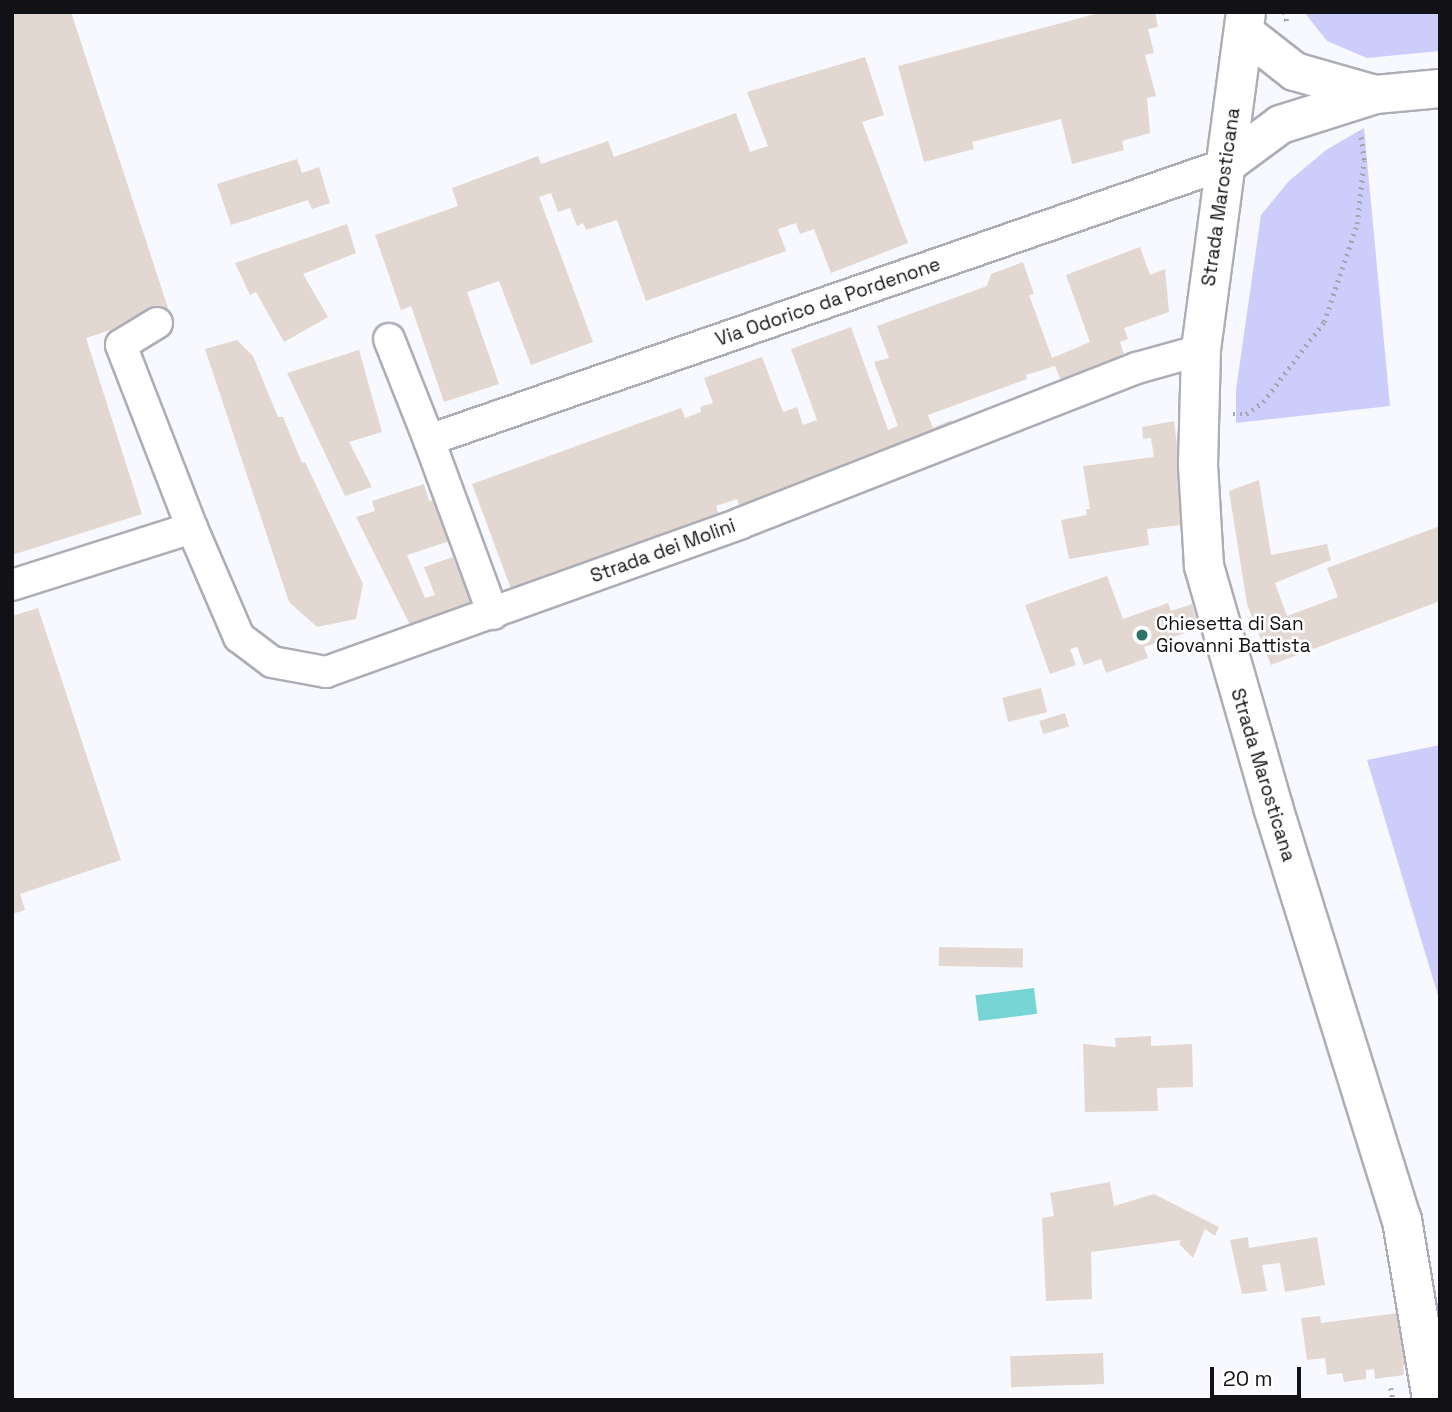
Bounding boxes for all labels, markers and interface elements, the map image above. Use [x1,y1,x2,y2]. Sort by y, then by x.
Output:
street label: Strada Marosticana [1197,106,1245,288]
street label: Via Odorico da Pordenone [713,253,943,351]
street label: Strada dei Molini [587,514,739,588]
place label: Chiesetta di San Giovanni Battista [1156,613,1311,657]
marker: Chiesetta di San Giovanni Battista [1134,627,1150,643]
street label: Strada Marosticana [1226,686,1300,864]
scale bar [1214,1352,1305,1396]
text: 20 m [1223,1365,1273,1392]

